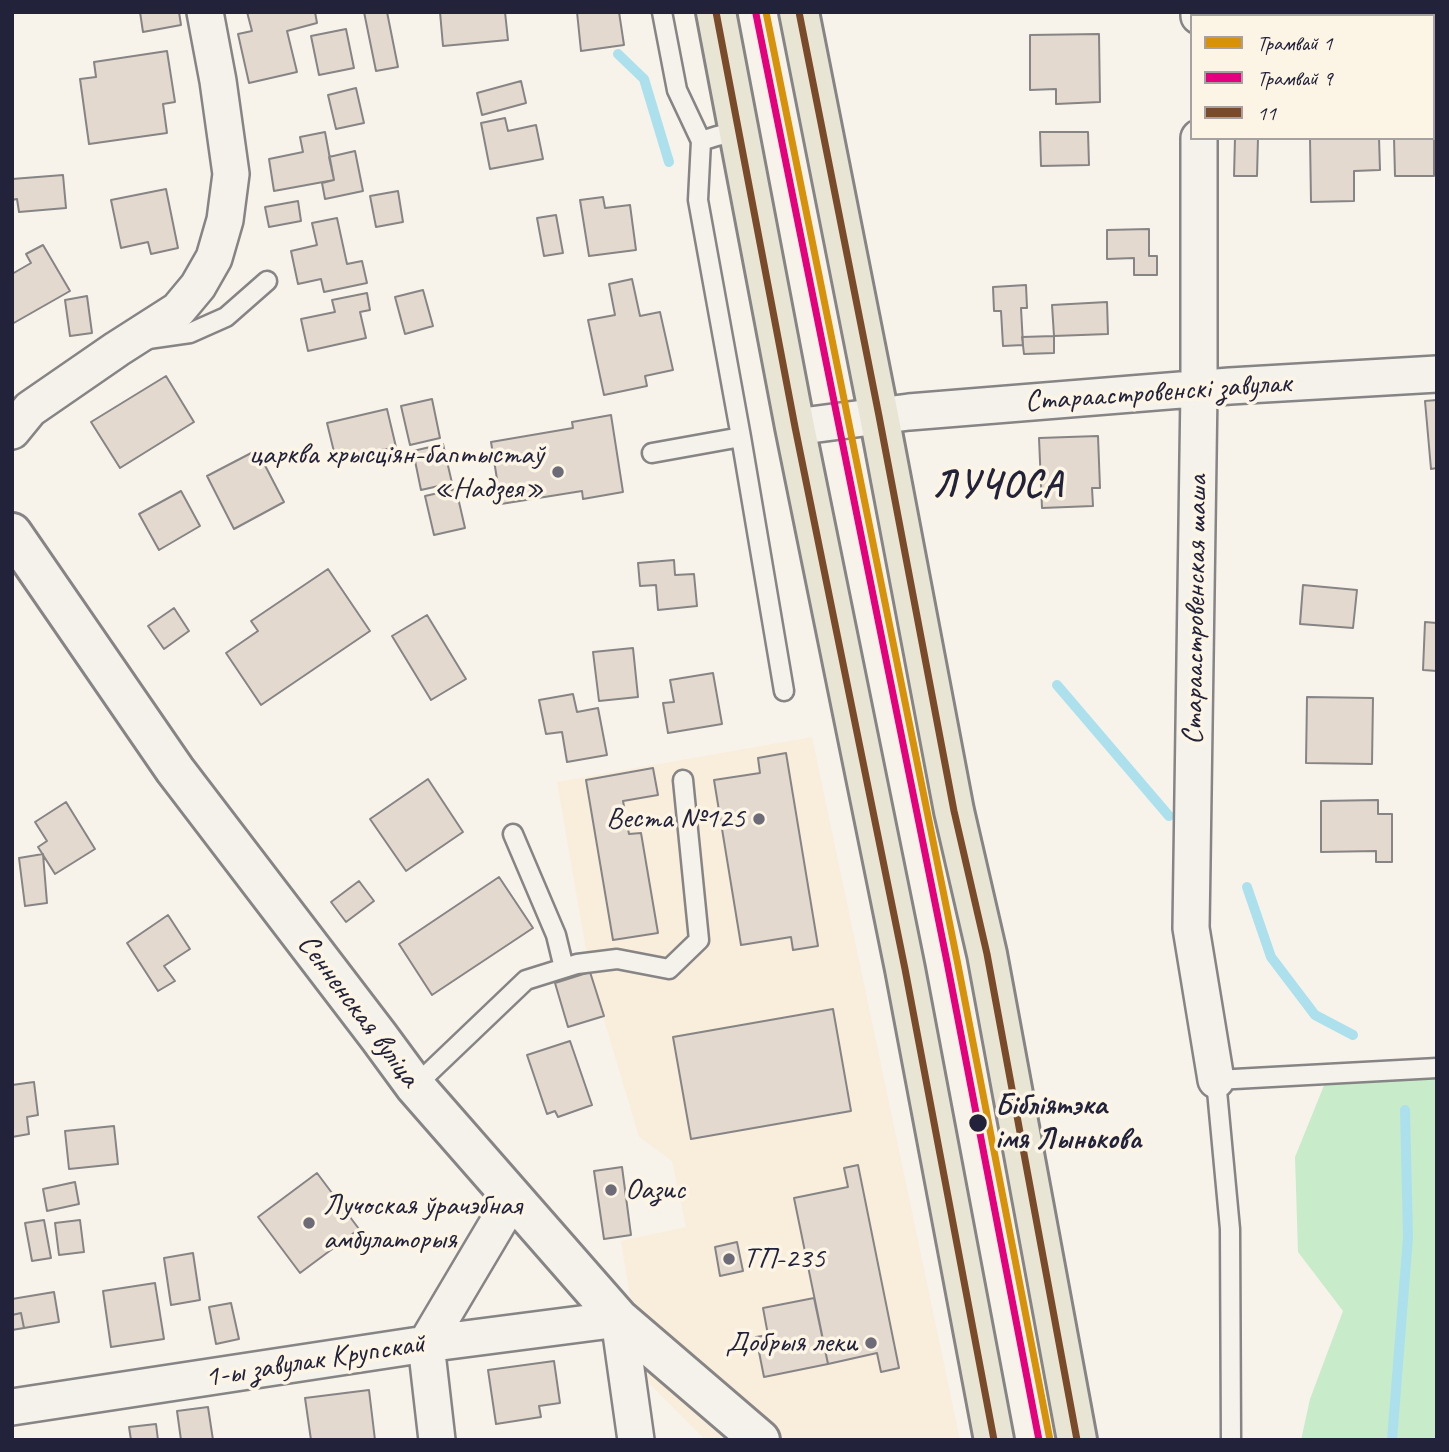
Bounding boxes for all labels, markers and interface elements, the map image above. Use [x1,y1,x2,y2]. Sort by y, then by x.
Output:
legend [1190,14,1435,140]
text: Трамвай 1 [1257,30,1332,56]
text: Трамвай 9 [1257,65,1332,91]
text: 11 [1257,100,1276,126]
street label: Стараастровенскі завулак [1024,366,1292,420]
place label: царква хрысціян-баптыстаў «Надзея» [249,437,544,508]
marker: царква хрысціян-баптыстаў «Надзея» [550,464,566,480]
district label: ЛУЧОСА [929,464,1067,508]
street label: Стараастровенская шаша [1176,475,1216,745]
place label: Веста №125 [606,801,745,837]
marker: Веста №125 [751,811,767,827]
street label: Сенненская вуліца [289,928,427,1094]
place label: Бібліятэка імя Лынькова [995,1088,1141,1158]
marker: Бібліятэка імя Лынькова [967,1112,989,1134]
place label: Оазис [625,1172,685,1208]
marker: Оазис [603,1182,619,1198]
place label: Лучоская ўрачэбная амбулаторыя [323,1188,521,1258]
marker: Лучоская ўрачэбная амбулаторыя [301,1215,317,1231]
place label: ТП-235 [743,1241,825,1277]
marker: ТП-235 [721,1251,737,1267]
place label: Добрыя леки [726,1325,857,1361]
street label: 1-ы завулак Крупскай [203,1326,427,1396]
marker: Добрыя леки [863,1335,879,1351]

